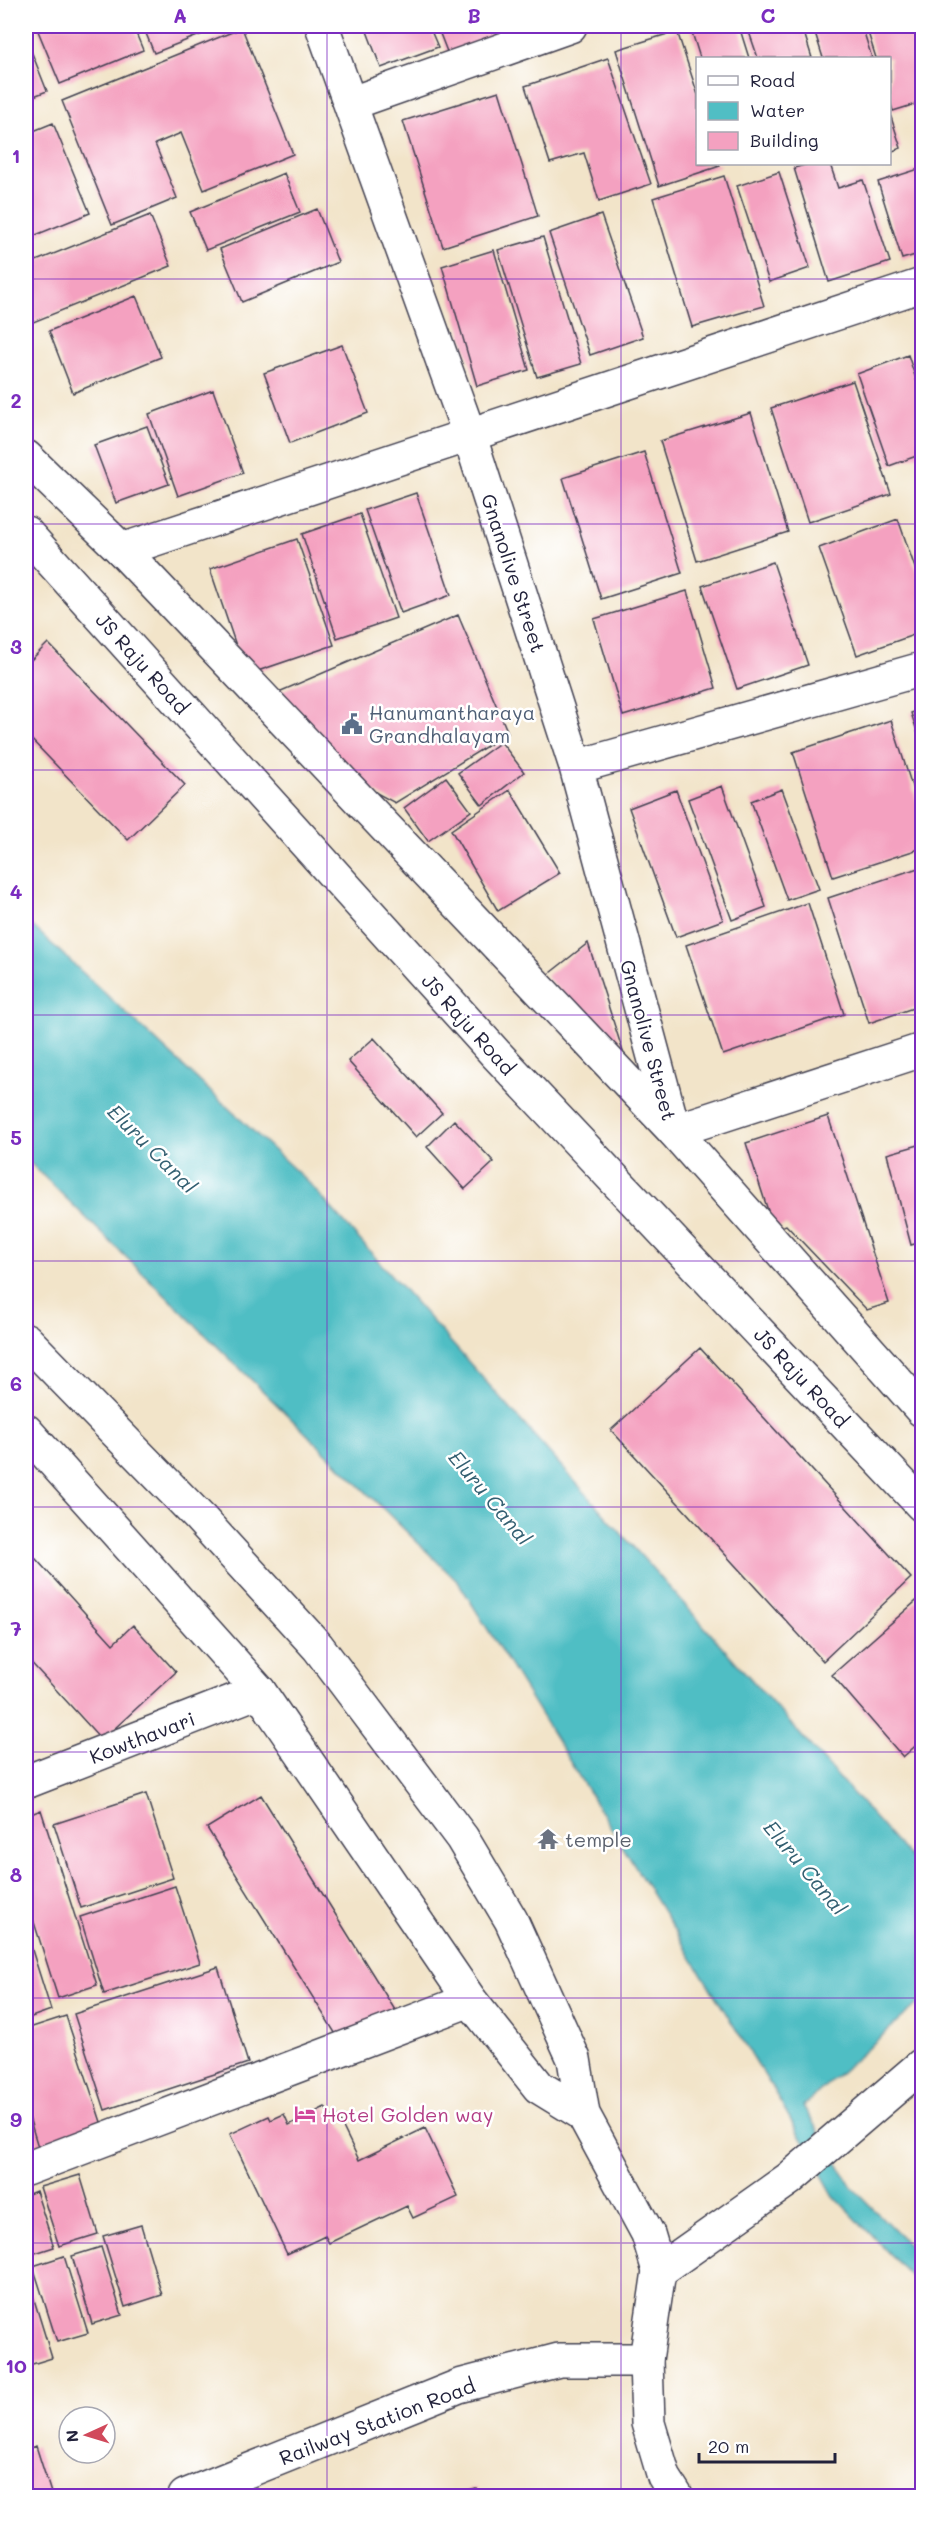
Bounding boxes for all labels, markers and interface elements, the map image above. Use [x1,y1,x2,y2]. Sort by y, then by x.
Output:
text: A [173,2,187,28]
text: B [467,2,481,28]
text: C [761,2,776,28]
legend [696,57,891,165]
text: Road [750,68,795,92]
text: Water [750,98,805,122]
text: Building [750,128,818,152]
text: 1 [12,142,20,168]
text: 2 [10,387,22,413]
street label: Gnanolive Street [476,490,552,656]
street label: JS Raju Road [91,607,195,719]
text: 3 [10,633,22,659]
place label: Hanumantharaya Grandhalayam [369,699,535,748]
public building icon: Hanumantharaya Grandhalayam [340,712,364,736]
text: 4 [10,878,23,904]
street label: Gnanolive Street [615,957,683,1123]
street label: JS Raju Road [417,968,521,1080]
water label: Eluru Canal [103,1098,204,1199]
text: 5 [10,1124,22,1150]
street label: JS Raju Road [749,1321,855,1433]
text: 6 [10,1370,22,1396]
water label: Eluru Canal [444,1444,539,1551]
text: 7 [10,1615,22,1641]
street label: Kowthavari [85,1705,199,1769]
water label: Eluru Canal [759,1814,854,1921]
place label: temple [565,1826,632,1852]
temple icon: temple [536,1827,560,1851]
text: 8 [10,1861,22,1887]
place label: Hotel Golden way [322,2101,493,2127]
hotel icon: Hotel Golden way [293,2102,317,2126]
text: 9 [10,2106,22,2132]
text: 10 [5,2352,27,2378]
street label: Railway Station Road [275,2372,479,2470]
north arrow [57,2405,117,2465]
scale bar [699,2426,836,2464]
text: N [61,2429,82,2443]
text: 20 m [708,2434,749,2458]

